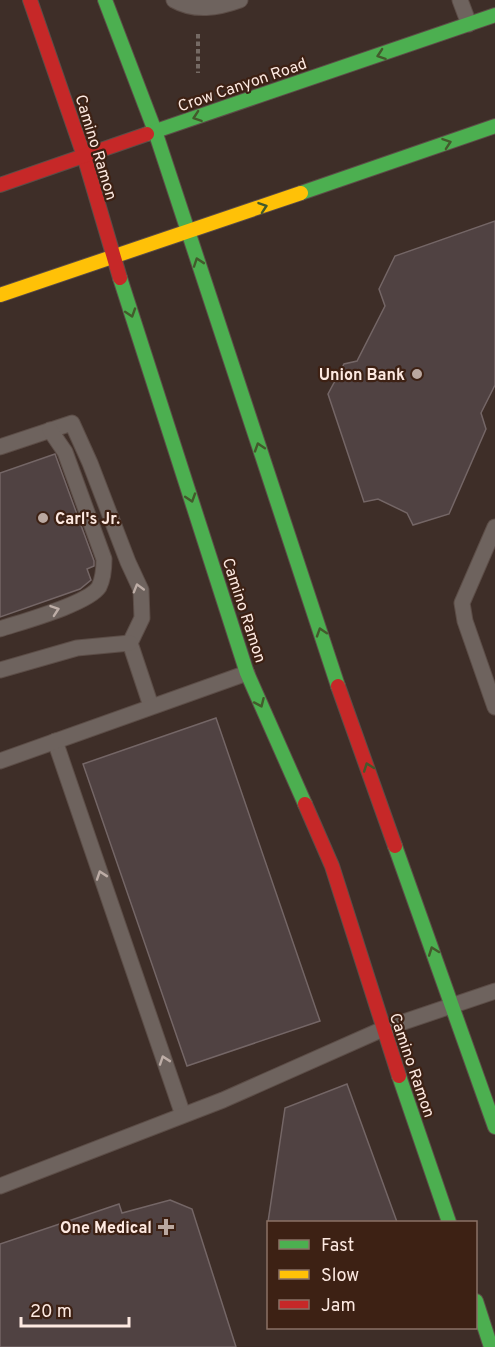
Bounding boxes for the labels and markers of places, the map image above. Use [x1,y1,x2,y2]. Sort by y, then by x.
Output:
place label: Union Bank [319,366,405,386]
marker: Union Bank [410,367,424,381]
place label: Carl's Jr. [55,510,120,530]
marker: Carl's Jr. [36,511,50,525]
marker: One Medical [157,1218,175,1236]
place label: One Medical [60,1219,152,1239]

